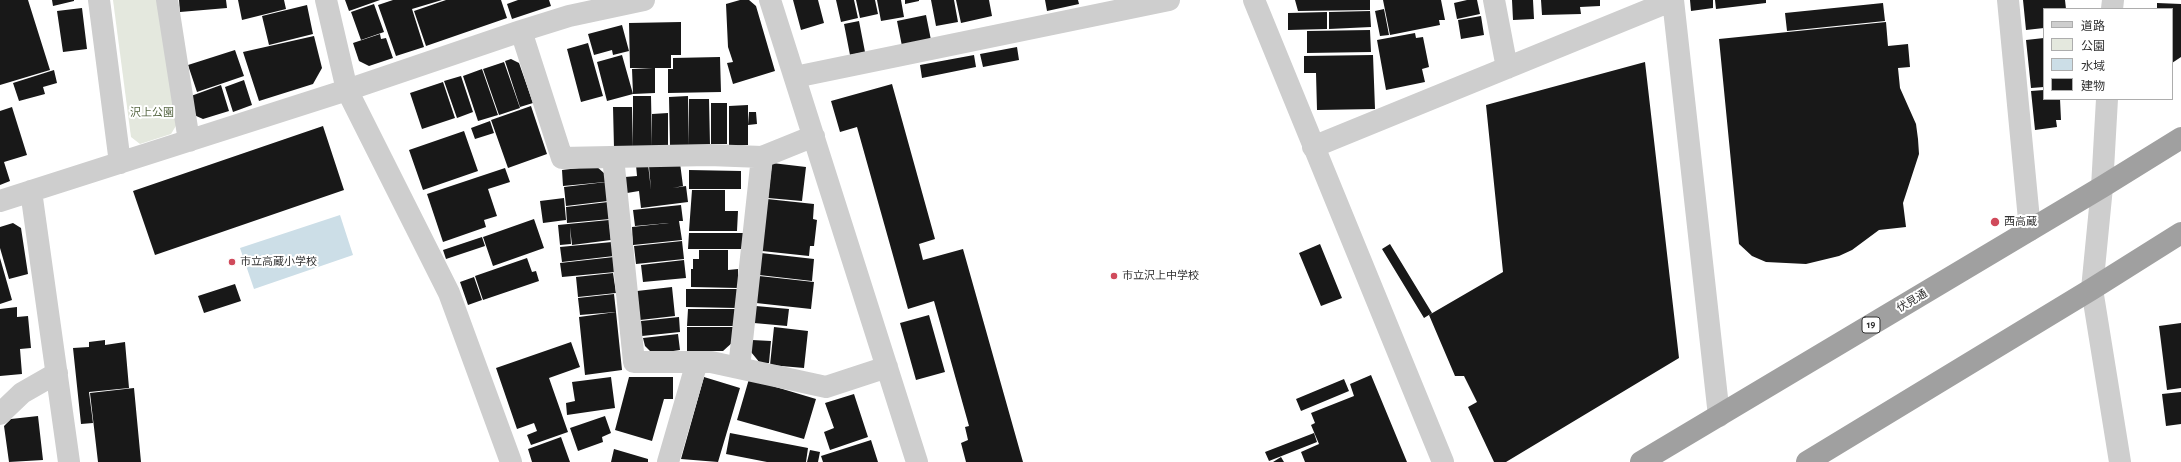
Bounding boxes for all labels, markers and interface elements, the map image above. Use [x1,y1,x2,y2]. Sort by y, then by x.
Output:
legend [2043,8,2173,100]
text: 道路 [2081,20,2105,32]
text: 公園 [2081,40,2105,52]
text: 水域 [2081,60,2105,72]
text: 建物 [2081,80,2105,92]
park label: 沢上公園 [130,106,174,120]
place label: 西高蔵 [2004,215,2037,229]
marker: 西高蔵 [1989,216,2001,228]
place label: 市立高蔵小学校 [240,255,317,269]
marker: 市立高蔵小学校 [227,257,237,267]
place label: 市立沢上中学校 [1122,269,1199,283]
marker: 市立沢上中学校 [1109,271,1119,281]
street label: 伏見通 [1894,287,1930,315]
road number: 19 [1862,317,1880,333]

